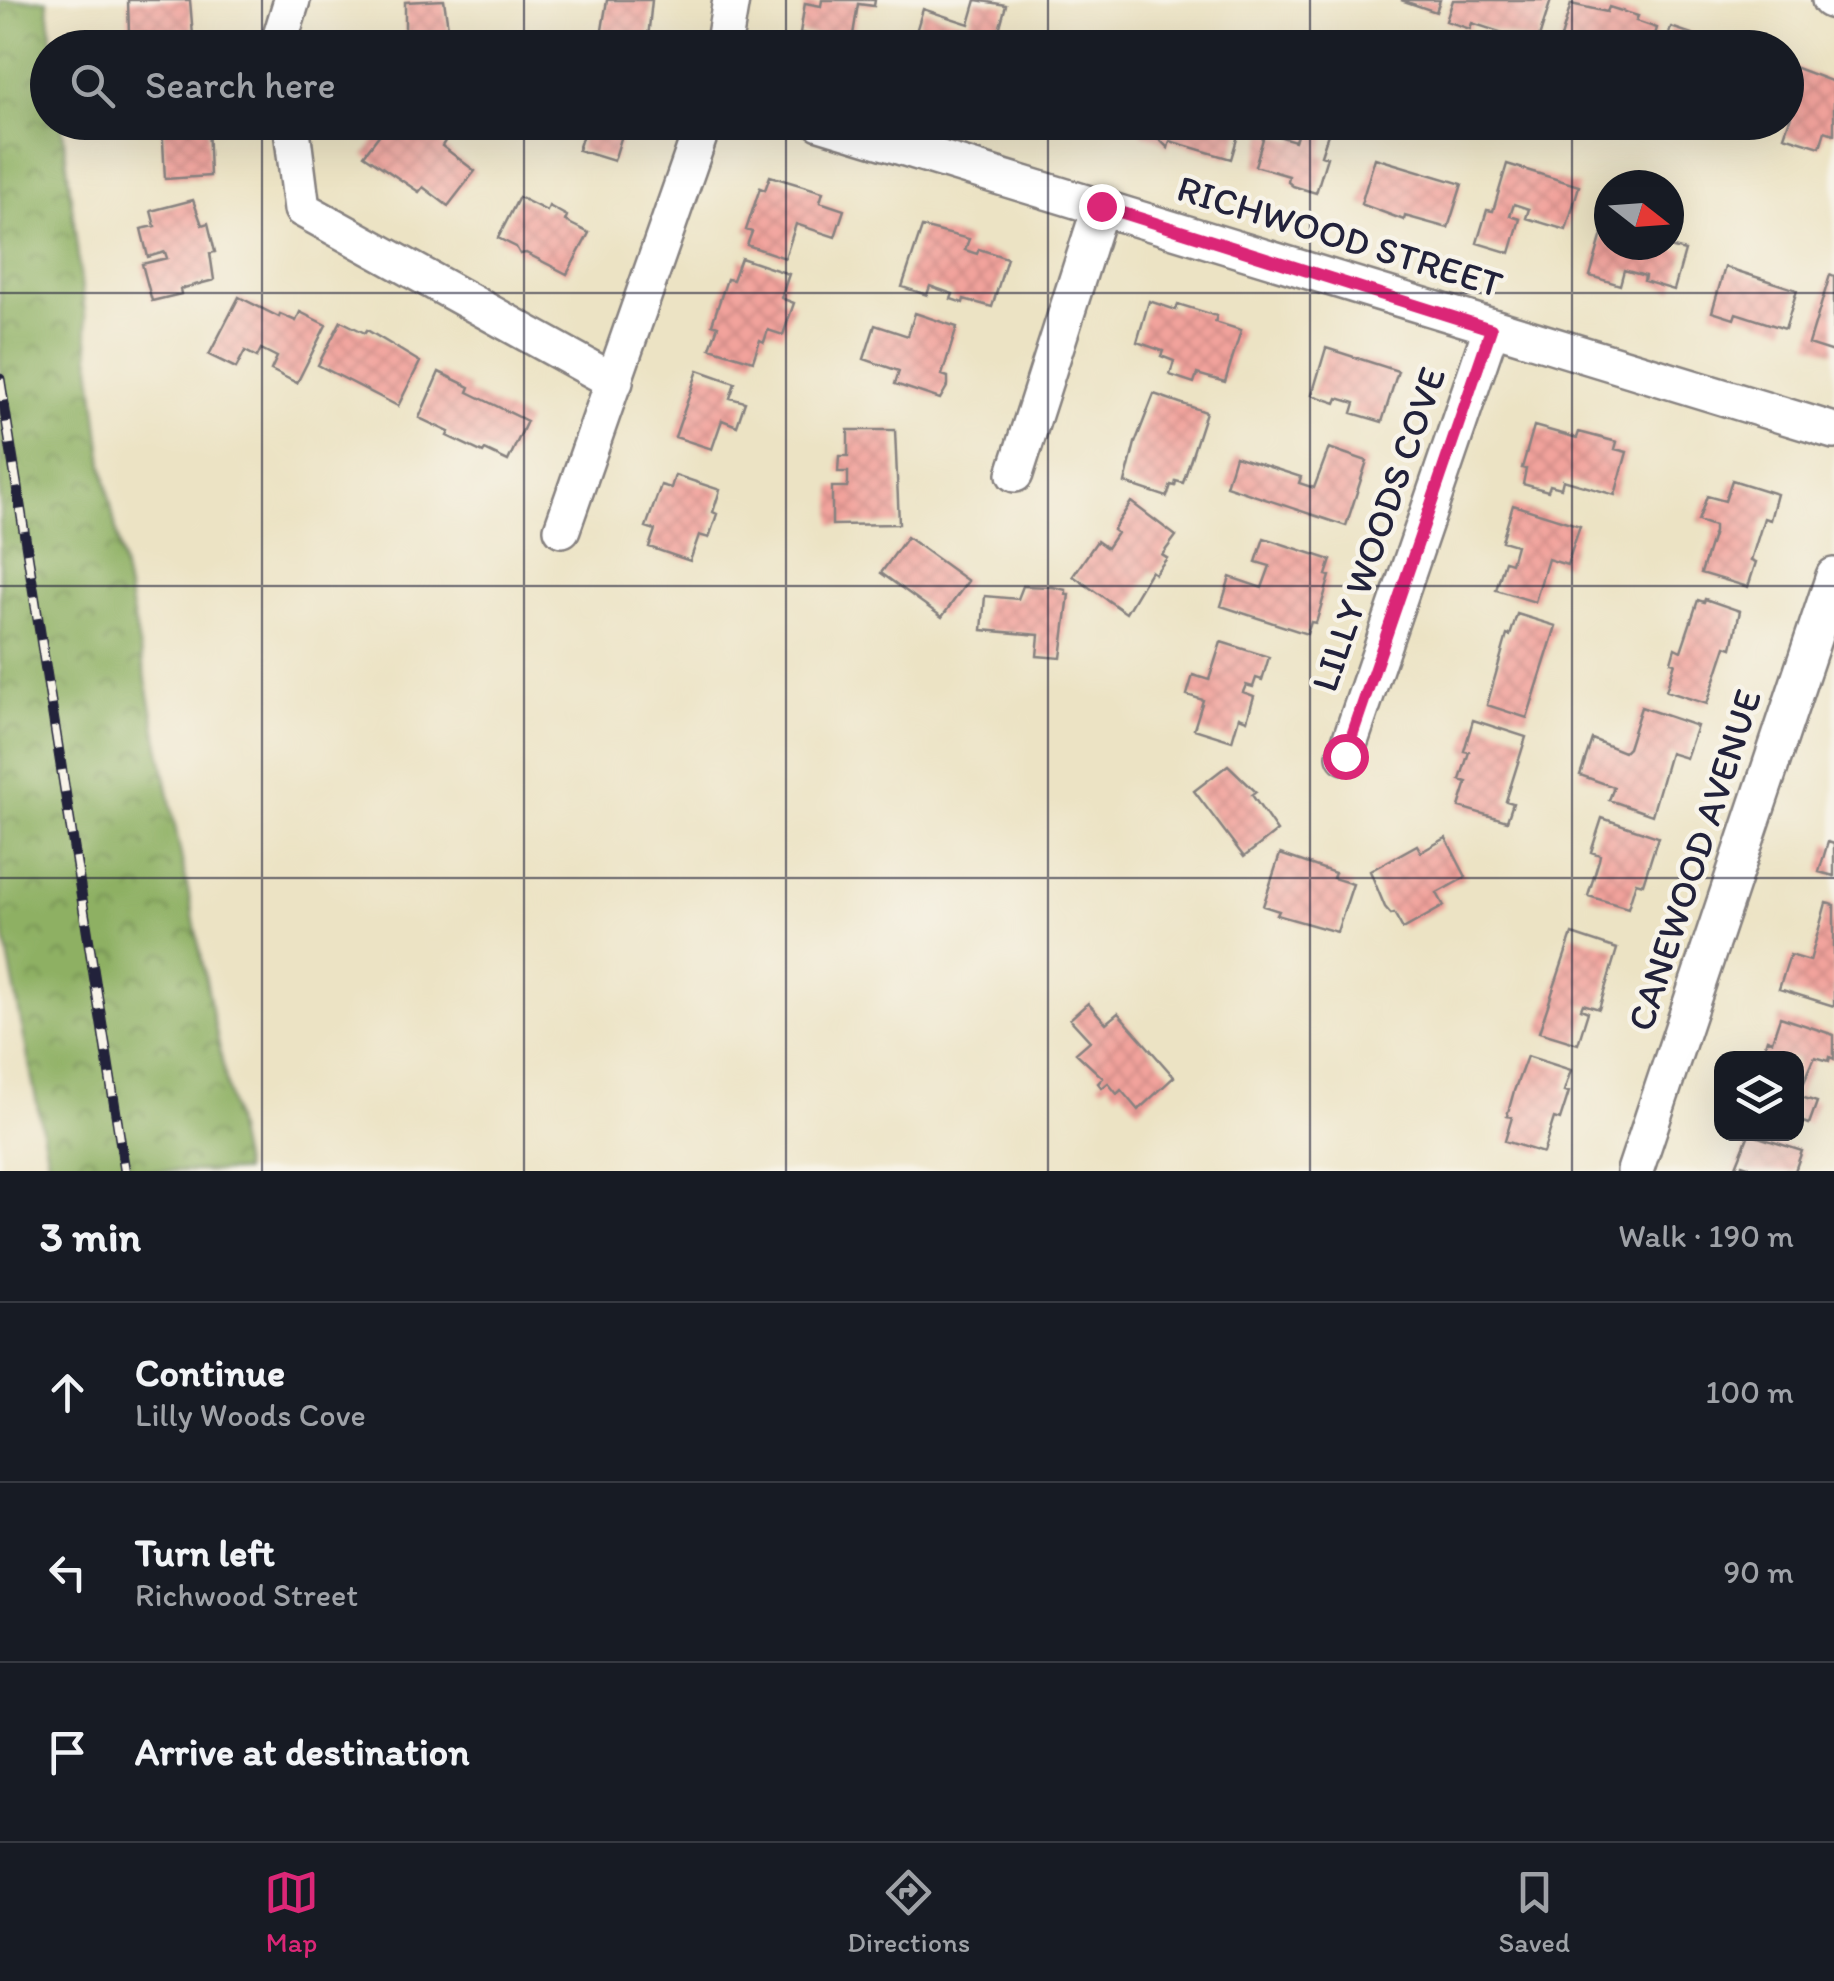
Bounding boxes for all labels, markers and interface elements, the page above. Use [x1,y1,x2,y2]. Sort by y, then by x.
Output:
search box [30,30,1804,140]
icon: search [65,58,120,113]
text: Search here [145,62,336,108]
street label: RICHWOOD STREET [1172,165,1508,307]
north arrow [1594,170,1684,260]
route end [1079,184,1125,230]
street label: LILLY WOODS COVE [1301,361,1455,697]
street label: CANEWOOD AVENUE [1617,683,1771,1037]
route start [1323,734,1369,780]
map controls [1714,1051,1804,1141]
button: layers [1714,1051,1804,1141]
text: 3 min [40,1211,141,1262]
text: Walk · 190 m [1618,1217,1794,1255]
text: Continue [135,1350,285,1396]
icon: ahead [40,1365,95,1420]
text: 100 m [1706,1373,1794,1411]
text: Lilly Woods Cove [135,1396,366,1434]
text: Turn left [135,1530,275,1576]
icon: left [40,1545,95,1600]
text: 90 m [1723,1553,1794,1591]
text: Richwood Street [135,1576,358,1614]
icon: arrive [40,1725,95,1780]
text: Arrive at destination [135,1729,470,1775]
tab: Map [264,1865,319,1959]
tab: Directions [847,1865,970,1959]
tab: Saved [1498,1865,1570,1959]

